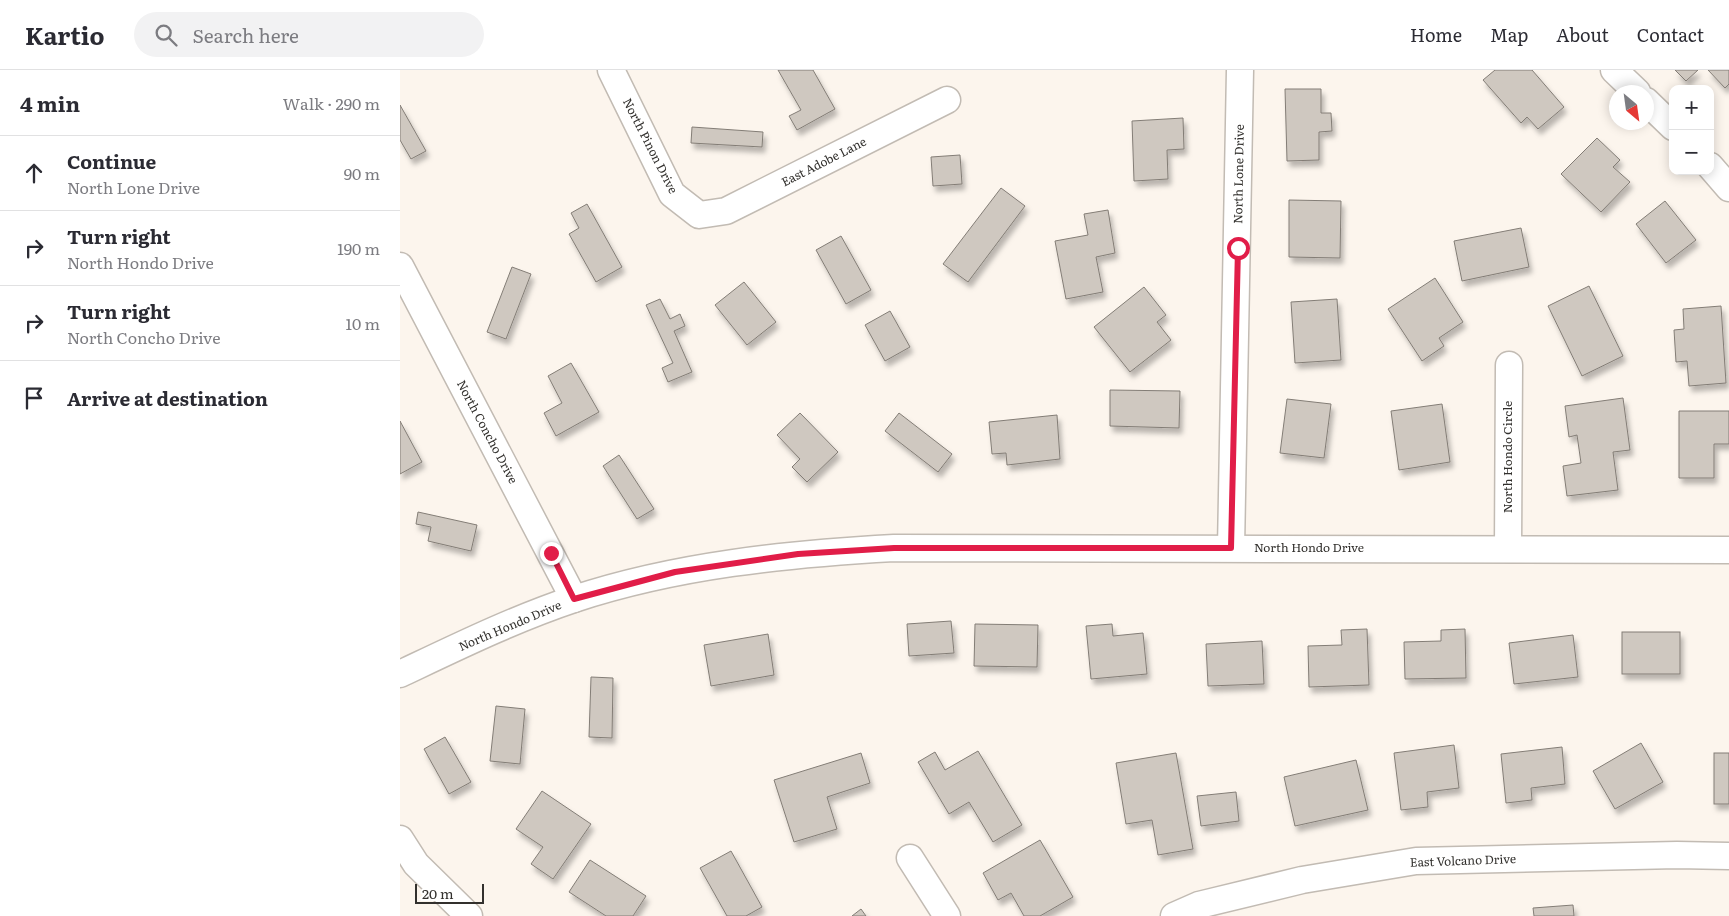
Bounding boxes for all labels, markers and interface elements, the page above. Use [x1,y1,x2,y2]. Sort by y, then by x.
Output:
search box [134,12,484,57]
text: Kartio [25,17,104,52]
icon: search [152,21,180,49]
text: Search here [192,21,299,49]
text: Home [1410,21,1462,48]
text: Map [1490,21,1528,48]
text: About [1556,21,1609,48]
text: Contact [1637,21,1704,48]
north arrow [1609,85,1654,130]
map controls [1669,85,1714,175]
button: + [1669,85,1714,130]
text: 4 min [20,87,80,118]
text: Walk · 290 m [283,91,380,115]
street label: North Pinon Drive [619,95,683,196]
street label: North Lone Drive [1228,124,1248,224]
button: − [1669,130,1714,175]
street label: East Adobe Lane [778,132,869,190]
text: Continue [67,147,156,175]
icon: ahead [20,159,48,187]
text: 90 m [344,161,380,185]
text: North Lone Drive [67,175,200,199]
text: Turn right [67,222,171,250]
icon: right [20,234,48,262]
text: 190 m [337,236,380,260]
route start [1227,237,1250,260]
text: North Hondo Drive [67,250,214,274]
text: Turn right [67,297,171,325]
icon: right [20,309,48,337]
text: 10 m [346,311,380,335]
text: North Concho Drive [67,325,220,349]
street label: North Concho Drive [453,376,523,487]
icon: arrive [20,384,48,412]
text: Arrive at destination [67,384,268,412]
street label: North Hondo Circle [1498,401,1516,513]
street label: North Hondo Drive [1254,538,1364,556]
route end [540,542,563,565]
street label: North Hondo Drive [455,595,564,655]
street label: East Volcano Drive [1410,849,1516,871]
scale bar [415,881,484,904]
text: 20 m [422,883,454,903]

